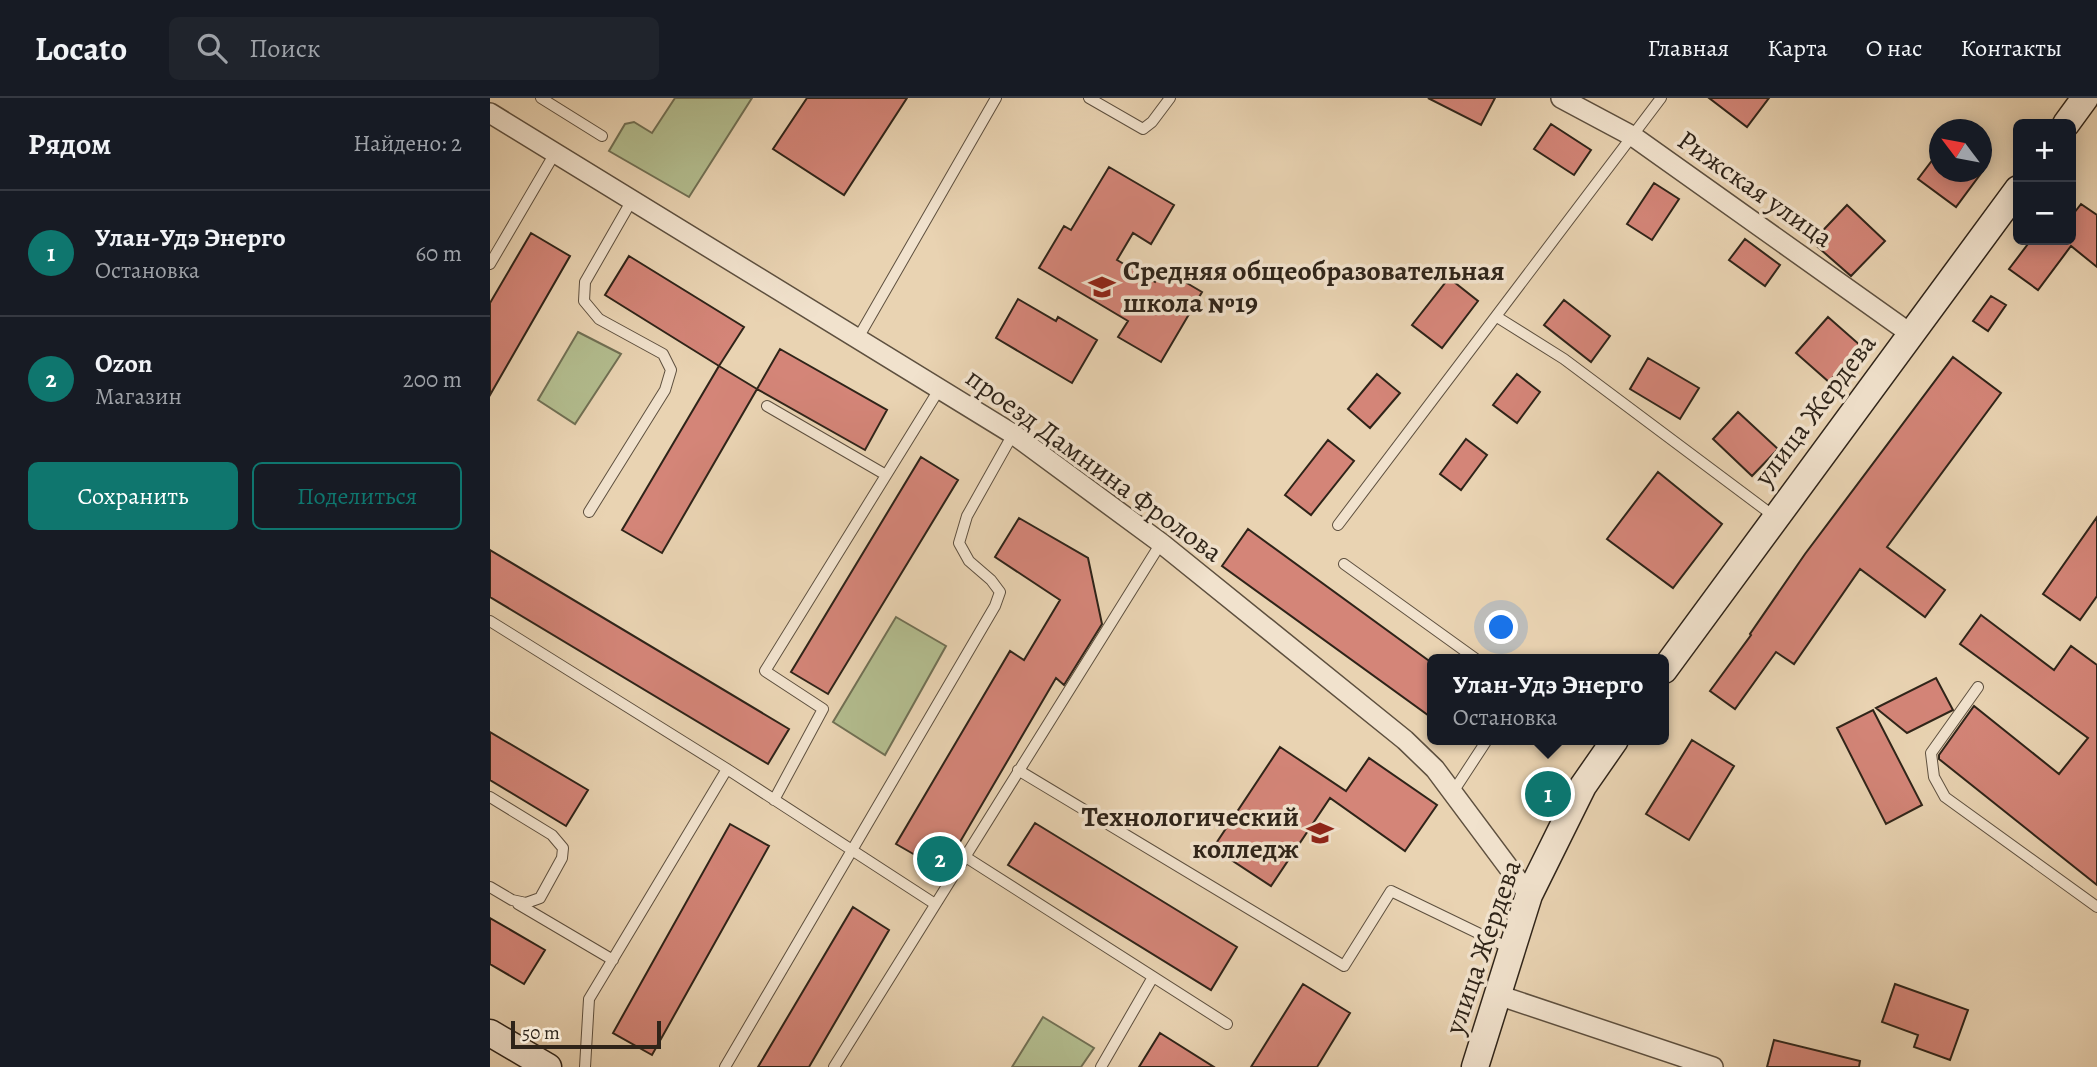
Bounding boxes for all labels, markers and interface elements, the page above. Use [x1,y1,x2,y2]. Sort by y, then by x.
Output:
search box [169,17,659,80]
text: Locato [35,26,127,71]
icon: search [193,29,231,67]
text: Поиск [249,31,320,66]
text: Главная [1648,32,1729,64]
text: Карта [1767,32,1828,64]
text: О нас [1866,32,1922,64]
text: Контакты [1960,32,2062,64]
north arrow [1929,119,1992,182]
map controls [2013,119,2076,245]
button: + [2013,119,2076,182]
street label: Рижская улица [1670,121,1840,257]
text: Рядом [28,124,111,164]
text: Найдено: 2 [353,128,462,159]
button: − [2013,182,2076,245]
text: Улан-Удэ Энерго [95,220,286,255]
text: 1 [47,238,55,269]
text: 60 m [415,238,462,269]
place label: Средняя общеобразовательная школа №19 [1123,252,1505,322]
text: Остановка [95,255,200,286]
school or university icon: Средняя общеобразовательная школа №19 [1087,272,1117,302]
street label: улица Жердева [1744,326,1885,495]
text: Ozon [95,346,153,381]
street label: проезд Дамнина Фролова [958,359,1230,571]
text: 2 [45,364,57,395]
text: 200 m [403,364,462,395]
text: Магазин [95,381,182,412]
button: Сохранить [28,462,238,530]
button: Поделиться [252,462,462,530]
your location [1484,610,1518,644]
popup [1427,654,1669,745]
text: Улан-Удэ Энерго [1453,667,1643,702]
text: Остановка [1453,702,1557,733]
pin: 1 [1525,768,1571,820]
place label: Технологический колледж [1082,798,1299,868]
school or university icon: Технологический колледж [1305,818,1335,848]
pin: 2 [917,833,963,885]
street label: улица Жердева [1435,855,1531,1040]
scale bar [511,1018,662,1050]
text: 50 m [522,1020,560,1046]

